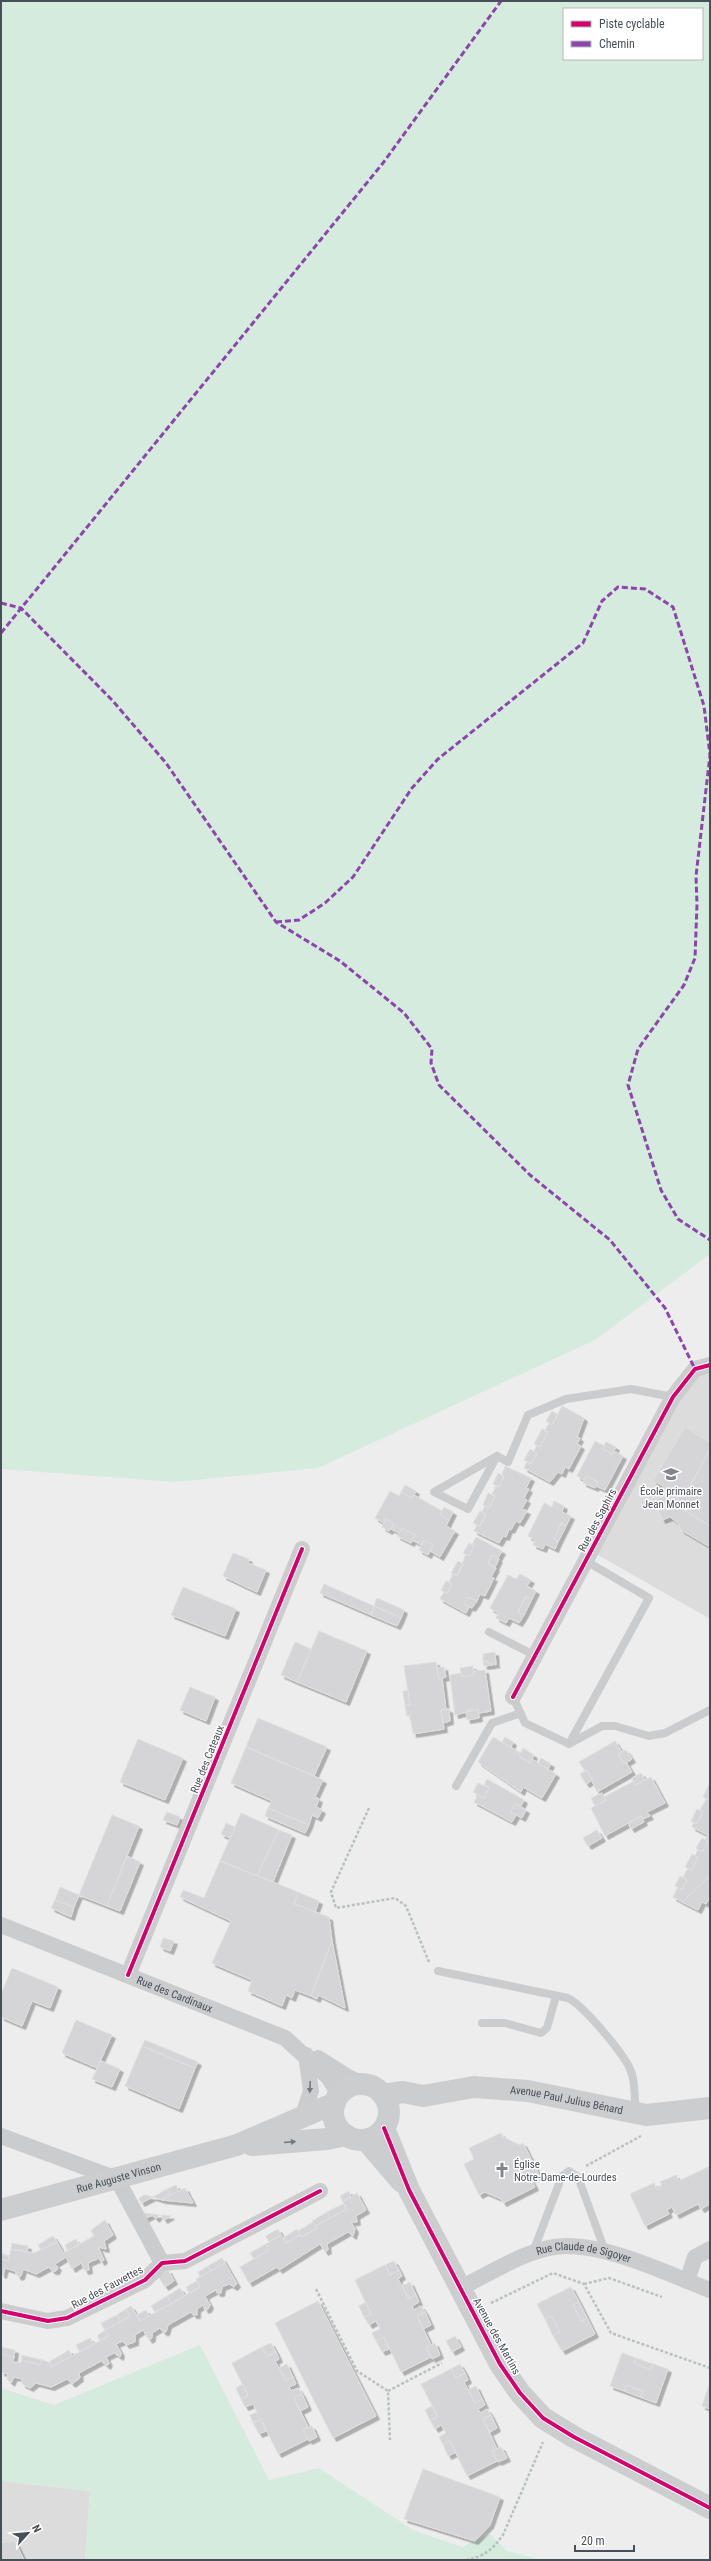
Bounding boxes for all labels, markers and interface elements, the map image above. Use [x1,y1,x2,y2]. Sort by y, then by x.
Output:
legend [563,8,703,60]
text: Piste cyclable [599,17,665,31]
text: Chemin [599,37,635,51]
school or university icon: École primaire Jean Monnet [662,1465,680,1483]
place label: École primaire Jean Monnet [640,1485,702,1511]
street label: Rue des Saphirs [575,1486,620,1554]
street label: Rue des Cateaux [188,1723,227,1795]
street label: Rue des Cardinaux [135,1974,215,2016]
one-way arrow [307,2081,313,2094]
street label: Avenue Paul Julius Bénard [509,2084,624,2117]
one-way arrow [284,2139,296,2146]
place label: Église Notre-Dame-de-Lourdes [514,2158,617,2184]
street label: Rue Auguste Vinson [75,2160,162,2196]
church icon: Église Notre-Dame-de-Lourdes [493,2161,511,2179]
street label: Rue Claude de Sigoyer [534,2240,633,2266]
street label: Rue des Fauvettes [69,2263,145,2312]
street label: Avenue des Martins [470,2296,523,2377]
north arrow [8,2513,48,2553]
text: N [29,2523,44,2535]
scale bar [575,2527,634,2553]
text: 20 m [581,2534,605,2548]

